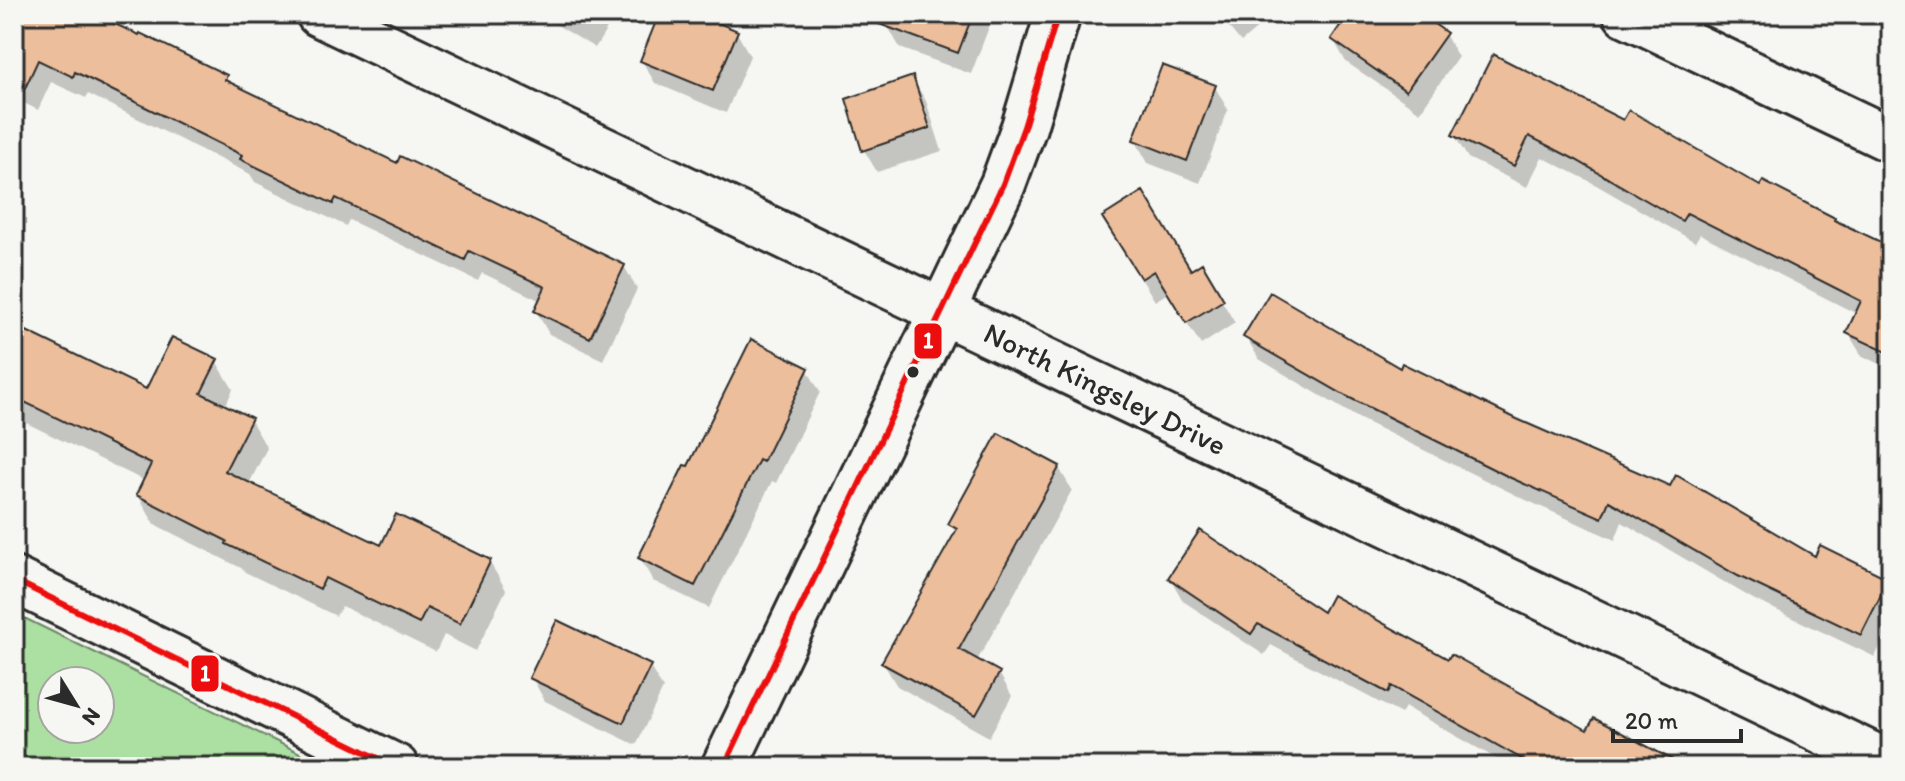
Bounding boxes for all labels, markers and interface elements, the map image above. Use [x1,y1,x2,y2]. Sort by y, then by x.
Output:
street label: North Kingsley Drive [978,314,1232,463]
line badge: 1 [913,322,943,360]
text: 1 [923,327,934,354]
unlabelled marker [905,364,921,380]
line badge: 1 [190,654,220,693]
text: 1 [200,660,211,687]
north arrow [36,665,116,745]
scale bar [1613,693,1741,743]
text: N [76,703,107,731]
text: 20 m [1625,706,1678,735]

